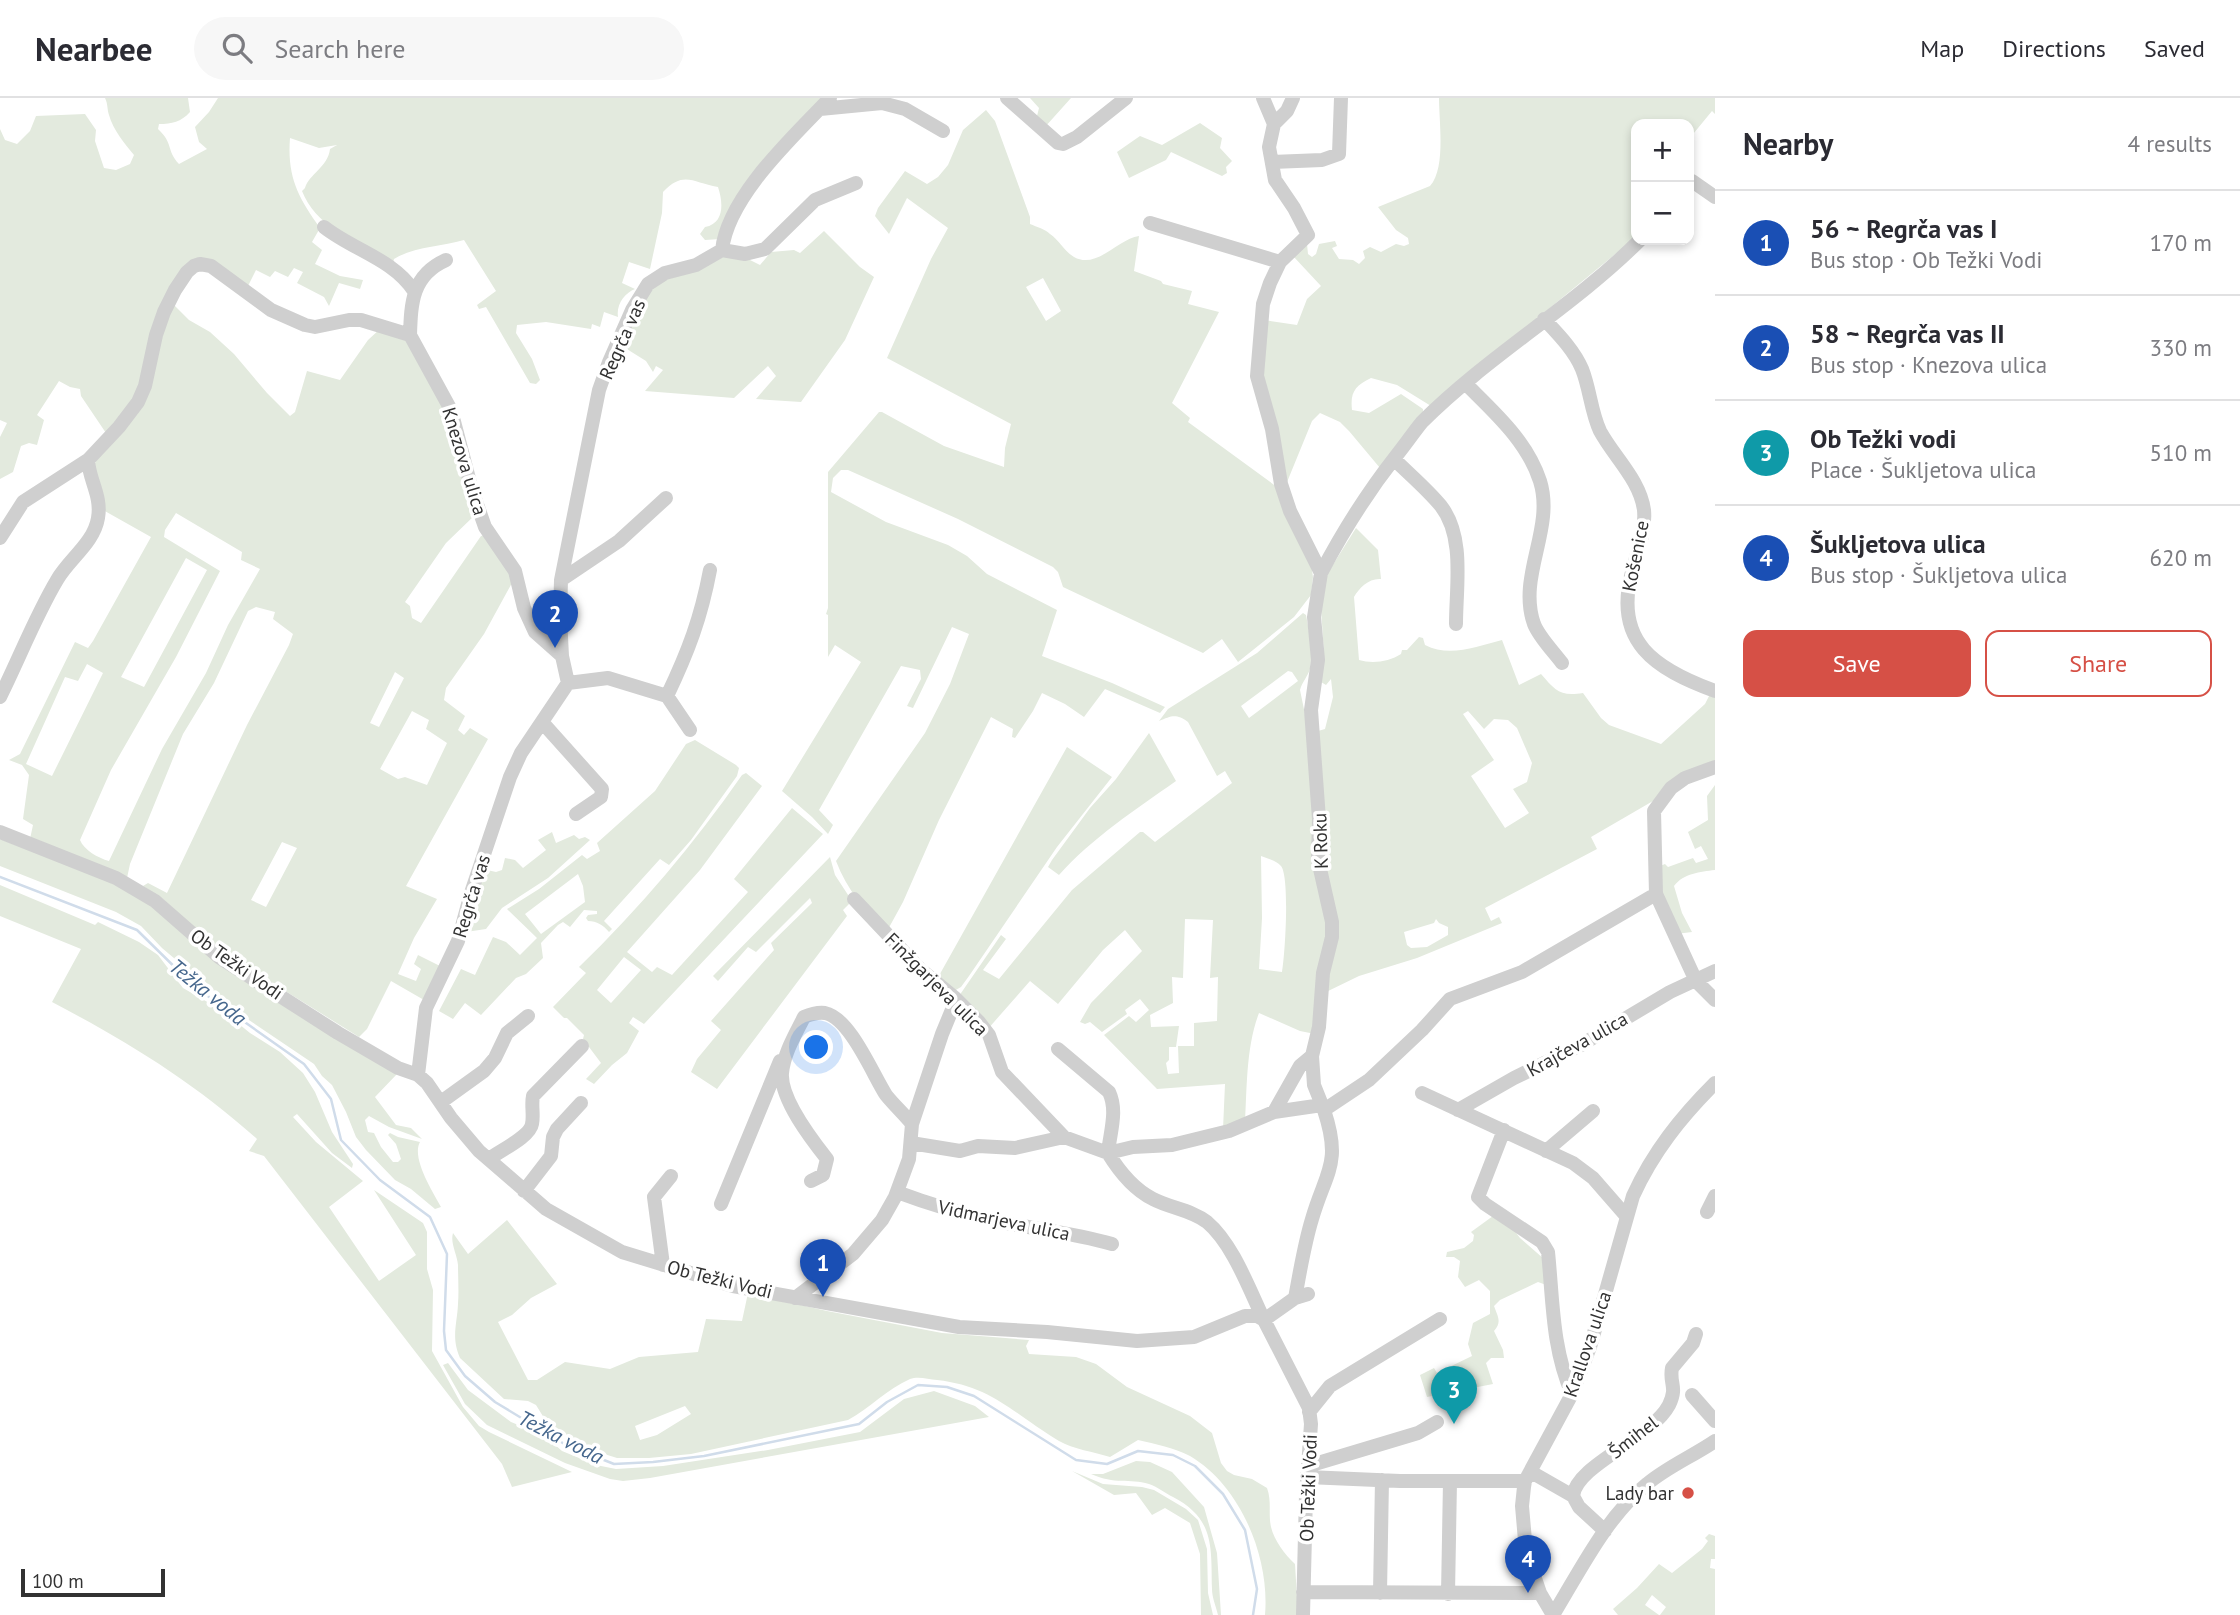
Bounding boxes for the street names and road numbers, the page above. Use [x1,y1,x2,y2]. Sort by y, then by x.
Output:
street label: Regrča vas [594,295,650,383]
street label: Knezova ulica [437,404,493,518]
street label: Košenice [1616,518,1654,594]
street label: K Roku [1307,813,1333,869]
street label: Regrča vas [447,851,495,941]
street label: Ob Težki Vodi [186,923,288,1005]
street label: Finžgarjeva ulica [880,927,994,1041]
street label: Krajčeva ulica [1522,1006,1632,1082]
street label: Vidmarjeva ulica [935,1194,1072,1246]
street label: Ob Težki Vodi [665,1254,775,1304]
street label: Krallova ulica [1558,1288,1616,1400]
street label: Šmihel [1603,1410,1663,1464]
street label: Ob Težki Vodi [1294,1434,1322,1542]

